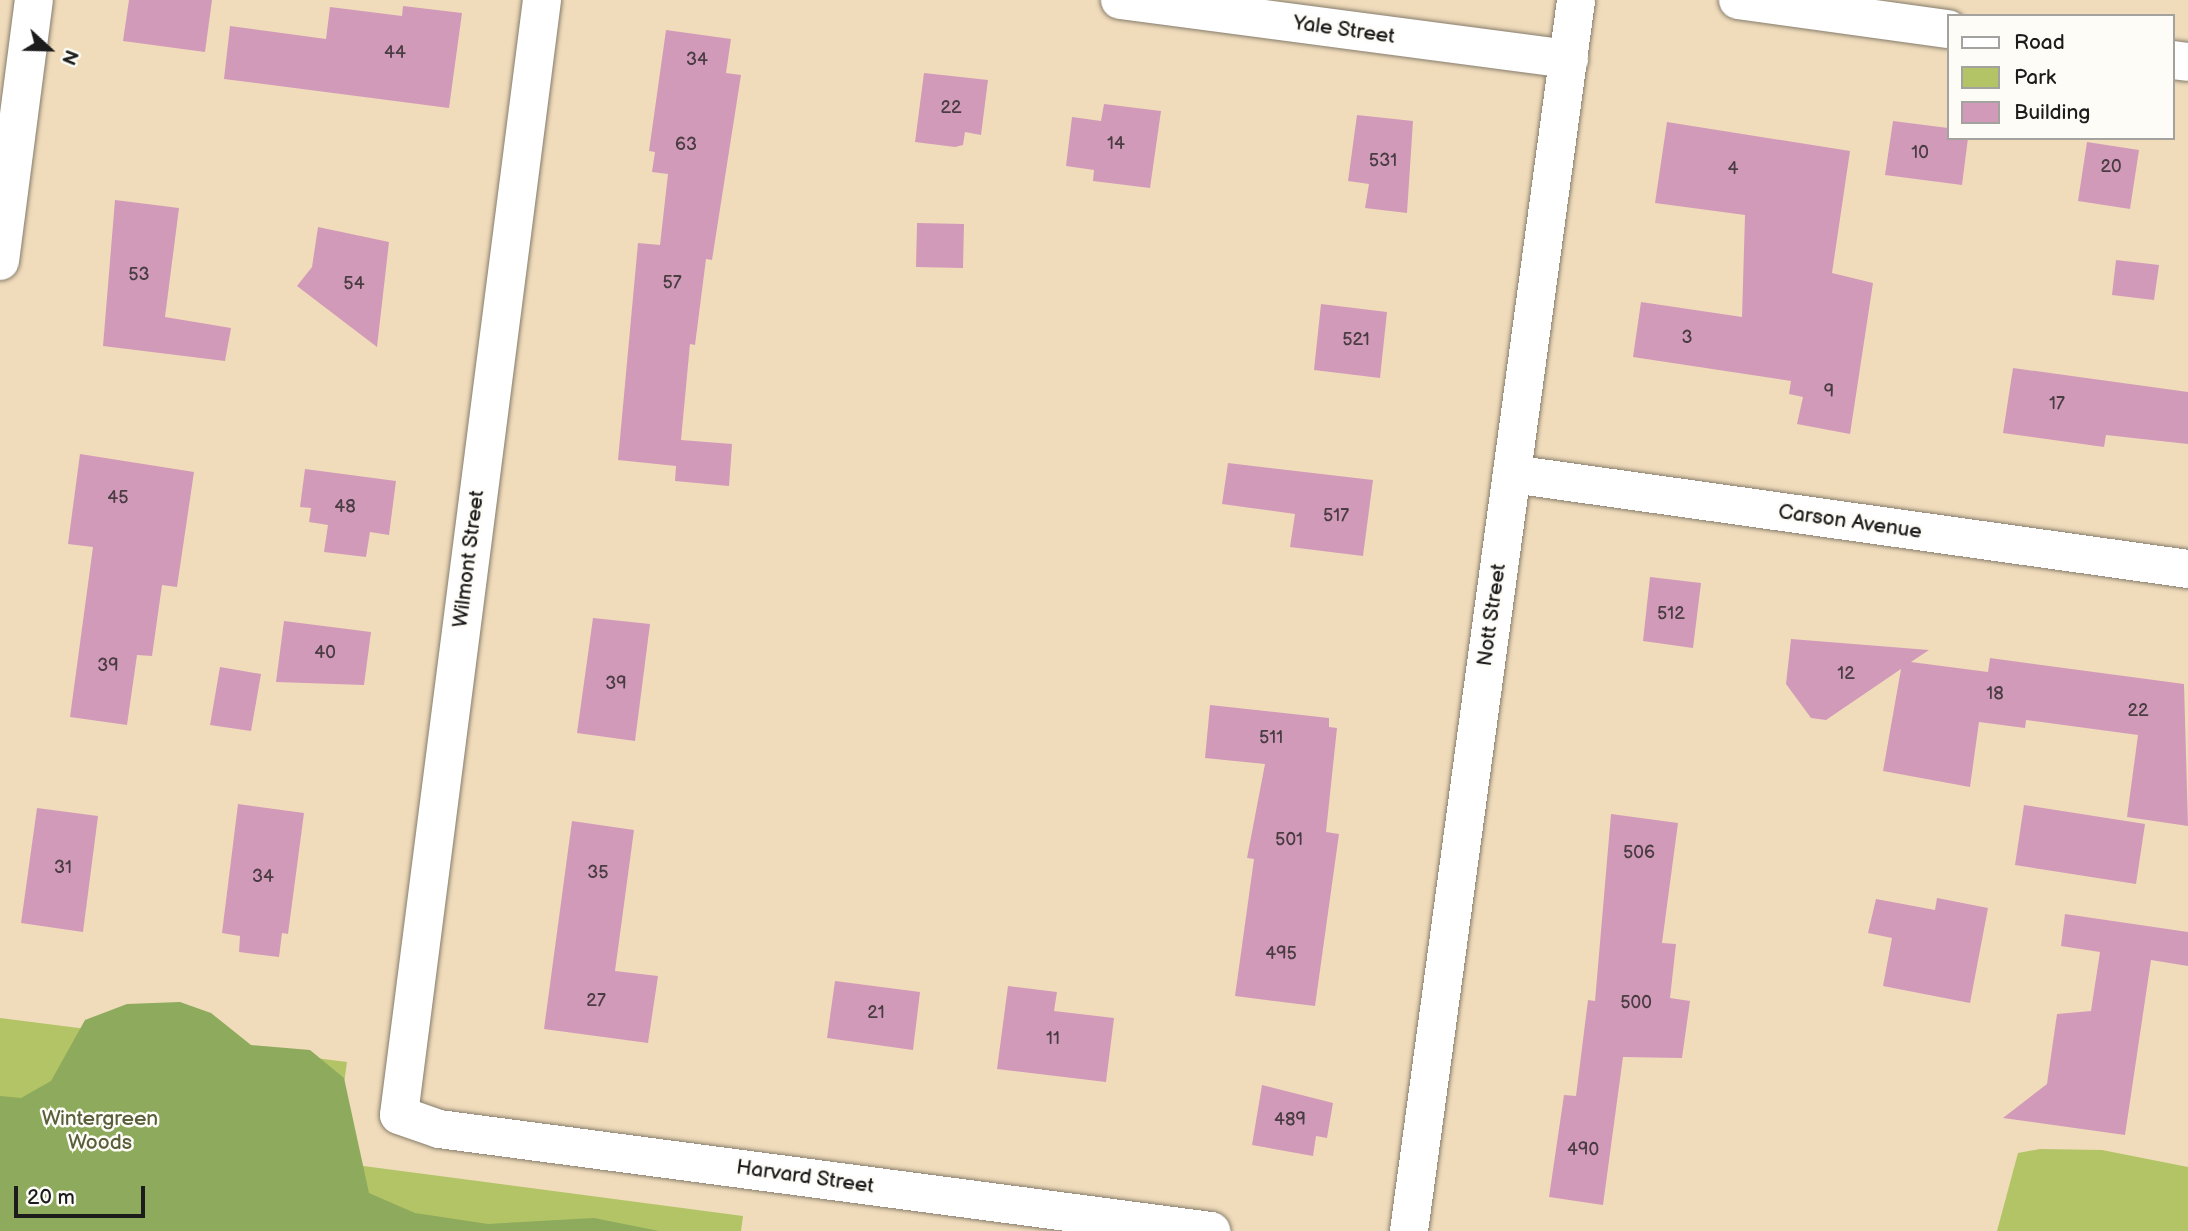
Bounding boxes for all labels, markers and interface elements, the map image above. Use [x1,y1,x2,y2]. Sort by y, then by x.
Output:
street label: Yale Street [1291,10,1397,50]
north arrow [14,14,84,84]
legend [1946,14,2174,140]
text: Road [2014,30,2065,55]
house number: 44 [384,42,406,64]
text: N [56,46,82,68]
house number: 34 [686,49,708,71]
text: Park [2014,65,2056,90]
house number: 22 [940,97,962,119]
text: Building [2014,100,2090,125]
house number: 14 [1107,133,1125,155]
house number: 63 [675,134,697,156]
house number: 10 [1911,142,1929,164]
house number: 531 [1369,150,1397,172]
house number: 20 [2100,156,2122,178]
house number: 4 [1728,158,1738,180]
house number: 53 [128,264,150,286]
house number: 57 [662,272,682,294]
house number: 54 [343,273,365,295]
house number: 3 [1681,327,1693,349]
house number: 521 [1342,329,1370,351]
house number: 9 [1824,381,1834,403]
house number: 17 [2049,393,2065,415]
house number: 45 [107,487,129,509]
street label: Wilmont Street [448,489,490,629]
house number: 48 [334,496,356,518]
street label: Carson Avenue [1777,499,1923,545]
house number: 517 [1323,505,1349,527]
street label: Nott Street [1472,562,1512,668]
house number: 512 [1657,603,1685,625]
house number: 40 [314,642,336,664]
house number: 39 [97,655,119,677]
house number: 12 [1837,663,1855,685]
house number: 39 [605,673,627,695]
house number: 18 [1986,683,2004,705]
house number: 22 [2127,700,2149,722]
house number: 511 [1259,727,1283,749]
house number: 501 [1275,829,1303,851]
house number: 506 [1623,842,1655,864]
house number: 31 [54,857,72,879]
house number: 35 [587,862,609,884]
house number: 34 [252,866,274,888]
house number: 495 [1265,943,1297,965]
house number: 27 [586,990,606,1012]
house number: 500 [1620,992,1652,1014]
house number: 21 [867,1002,885,1024]
house number: 11 [1046,1028,1060,1050]
park label: Wintergreen Woods [42,1106,158,1156]
house number: 489 [1274,1109,1306,1131]
house number: 490 [1567,1139,1599,1161]
street label: Harvard Street [734,1155,876,1199]
scale bar [18,1172,149,1216]
text: 20 m [27,1185,75,1210]

